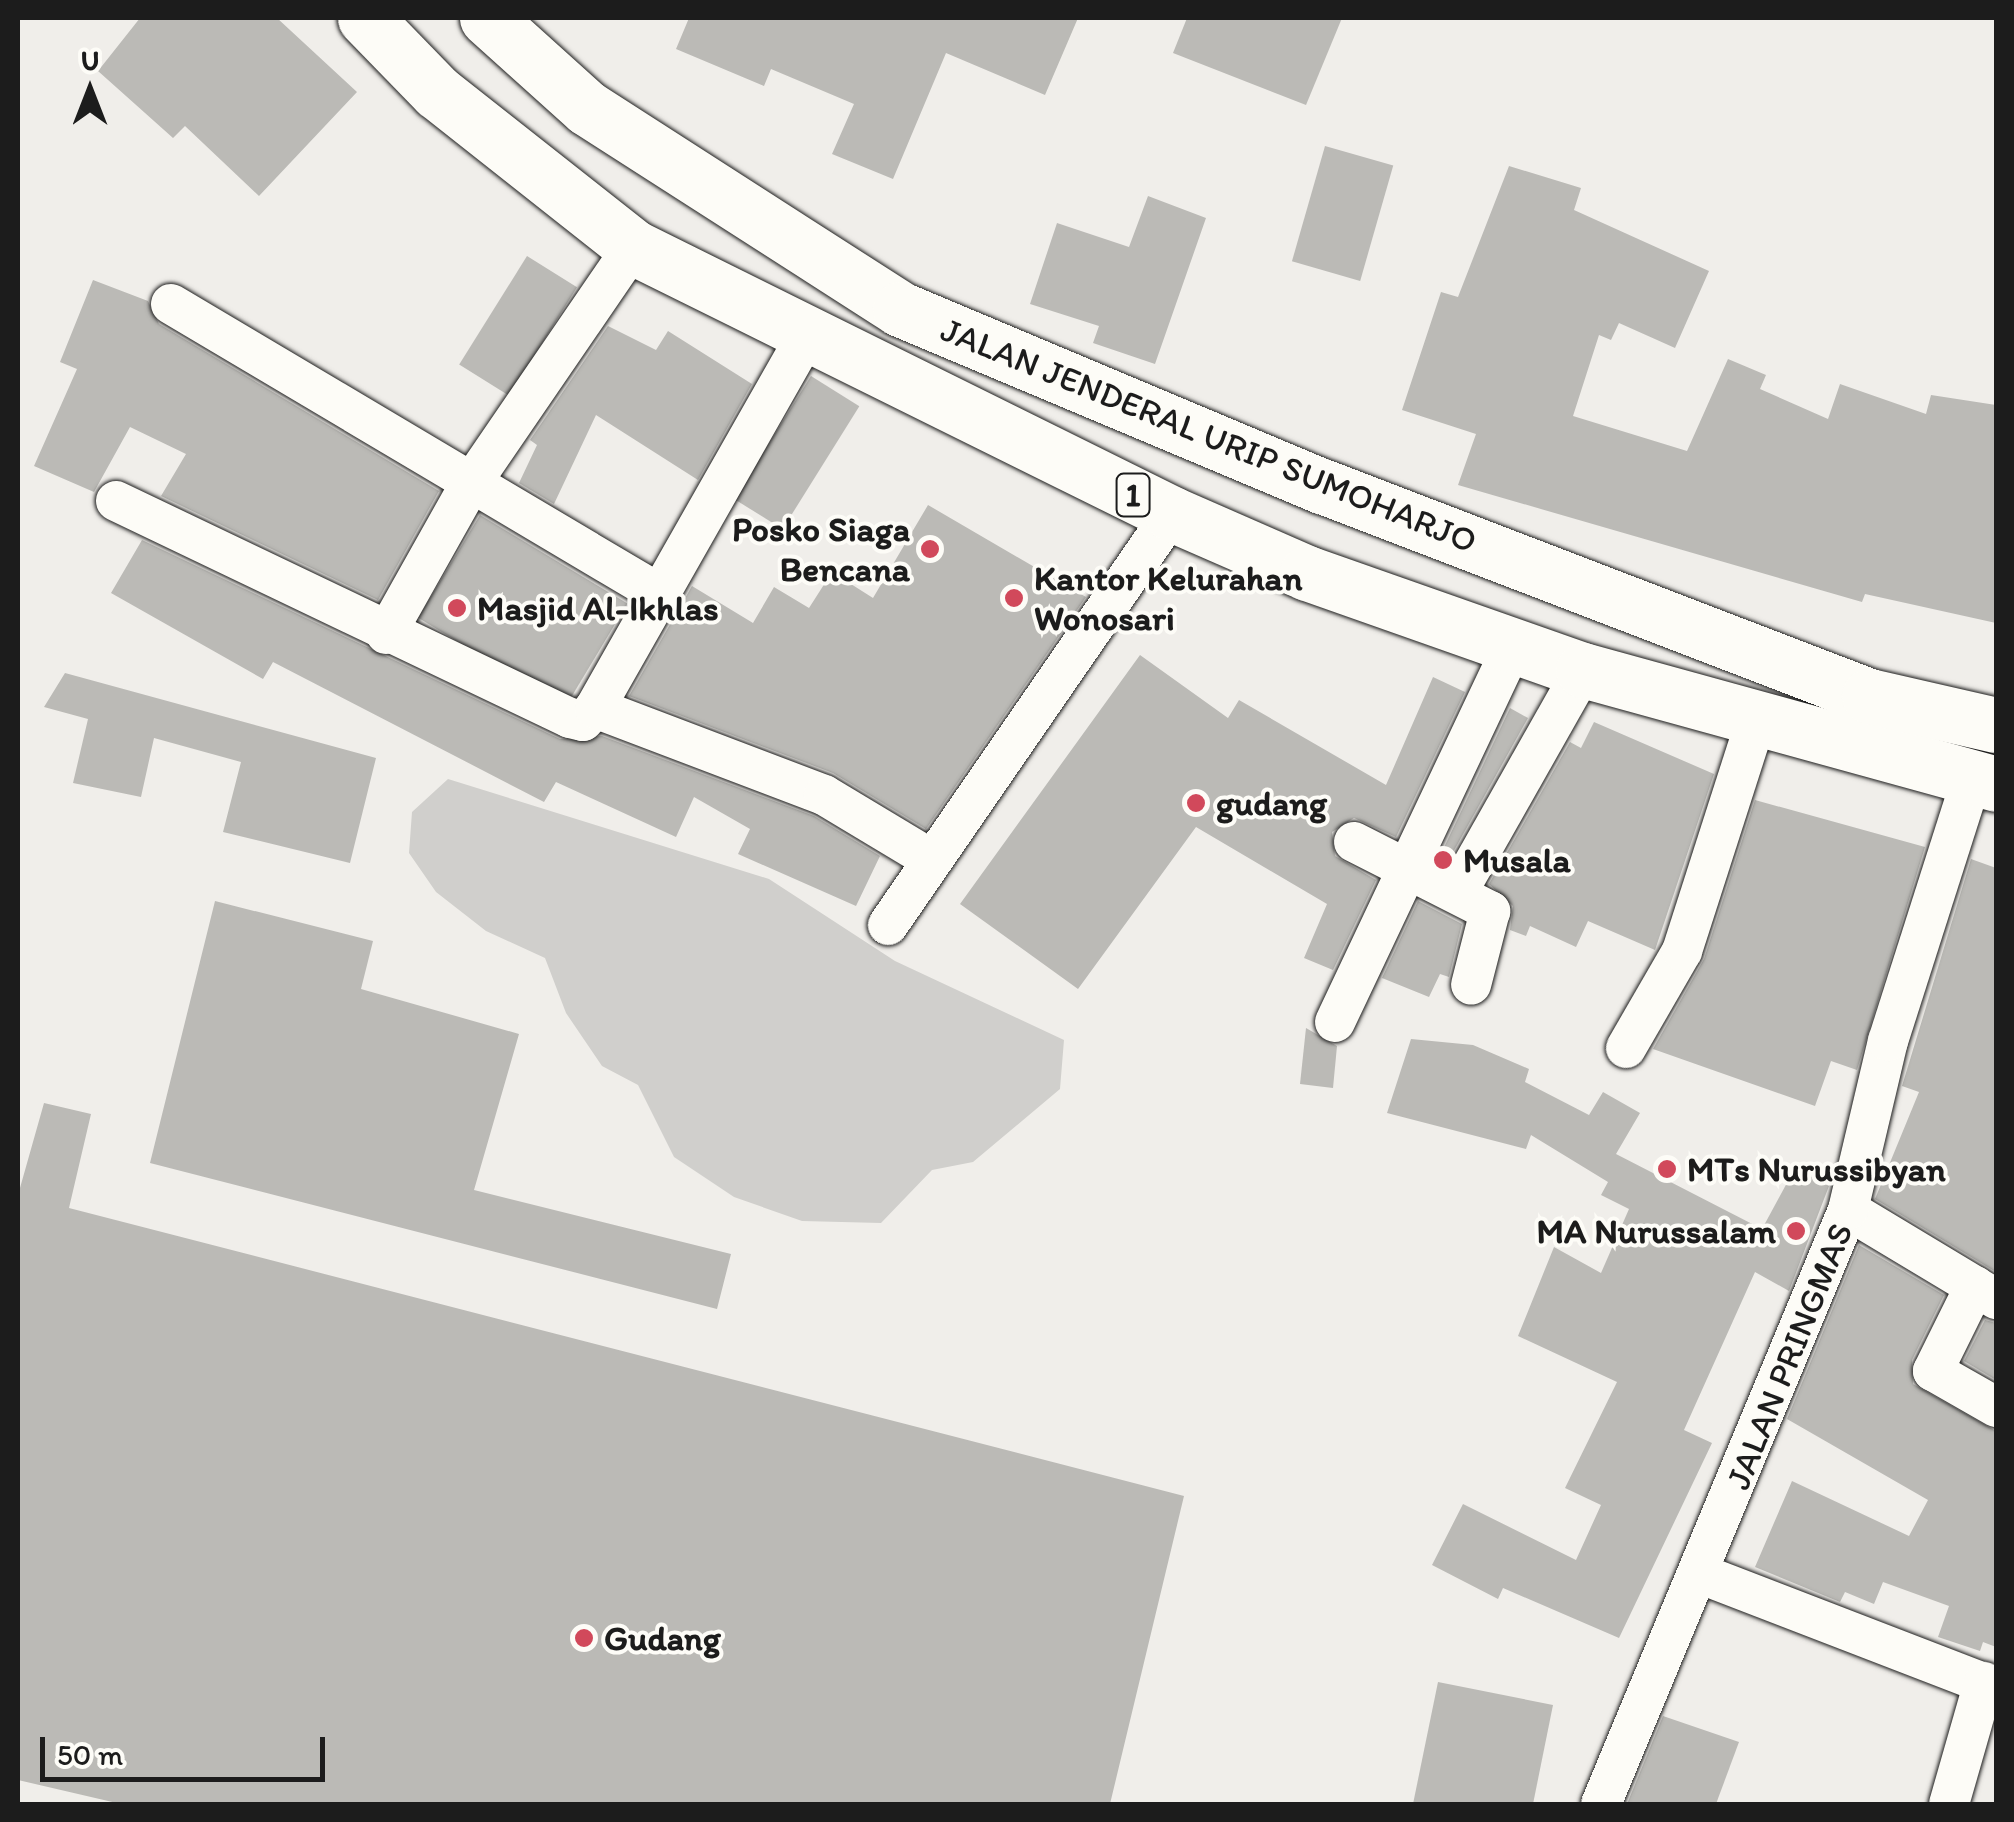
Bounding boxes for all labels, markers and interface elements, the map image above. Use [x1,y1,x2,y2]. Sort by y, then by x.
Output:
north arrow [40,40,140,140]
text: U [81,43,99,77]
street label: JALAN JENDERAL URIP SUMOHARJO [937,309,1481,561]
road number: 1 [1116,468,1150,522]
place label: Posko Siaga Bencana [732,508,910,590]
marker: Posko Siaga Bencana [919,538,941,560]
place label: Kantor Kelurahan Wonosari [1034,557,1303,639]
place label: Masjid Al-Ikhlas [477,587,718,629]
marker: Kantor Kelurahan Wonosari [1003,587,1025,609]
marker: Masjid Al-Ikhlas [446,597,468,619]
place label: gudang [1216,782,1327,824]
marker: gudang [1185,792,1207,814]
place label: Musala [1463,839,1571,881]
marker: Musala [1432,849,1454,871]
place label: MTs Nurussibyan [1687,1148,1946,1190]
marker: MTs Nurussibyan [1656,1158,1678,1180]
place label: MA Nurussalam [1536,1210,1776,1252]
street label: JALAN PRINGMAS [1716,1217,1862,1495]
marker: MA Nurussalam [1785,1220,1807,1242]
place label: Gudang [604,1617,721,1659]
marker: Gudang [573,1627,595,1649]
scale bar [45,1717,330,1779]
text: 50 m [57,1736,123,1773]

